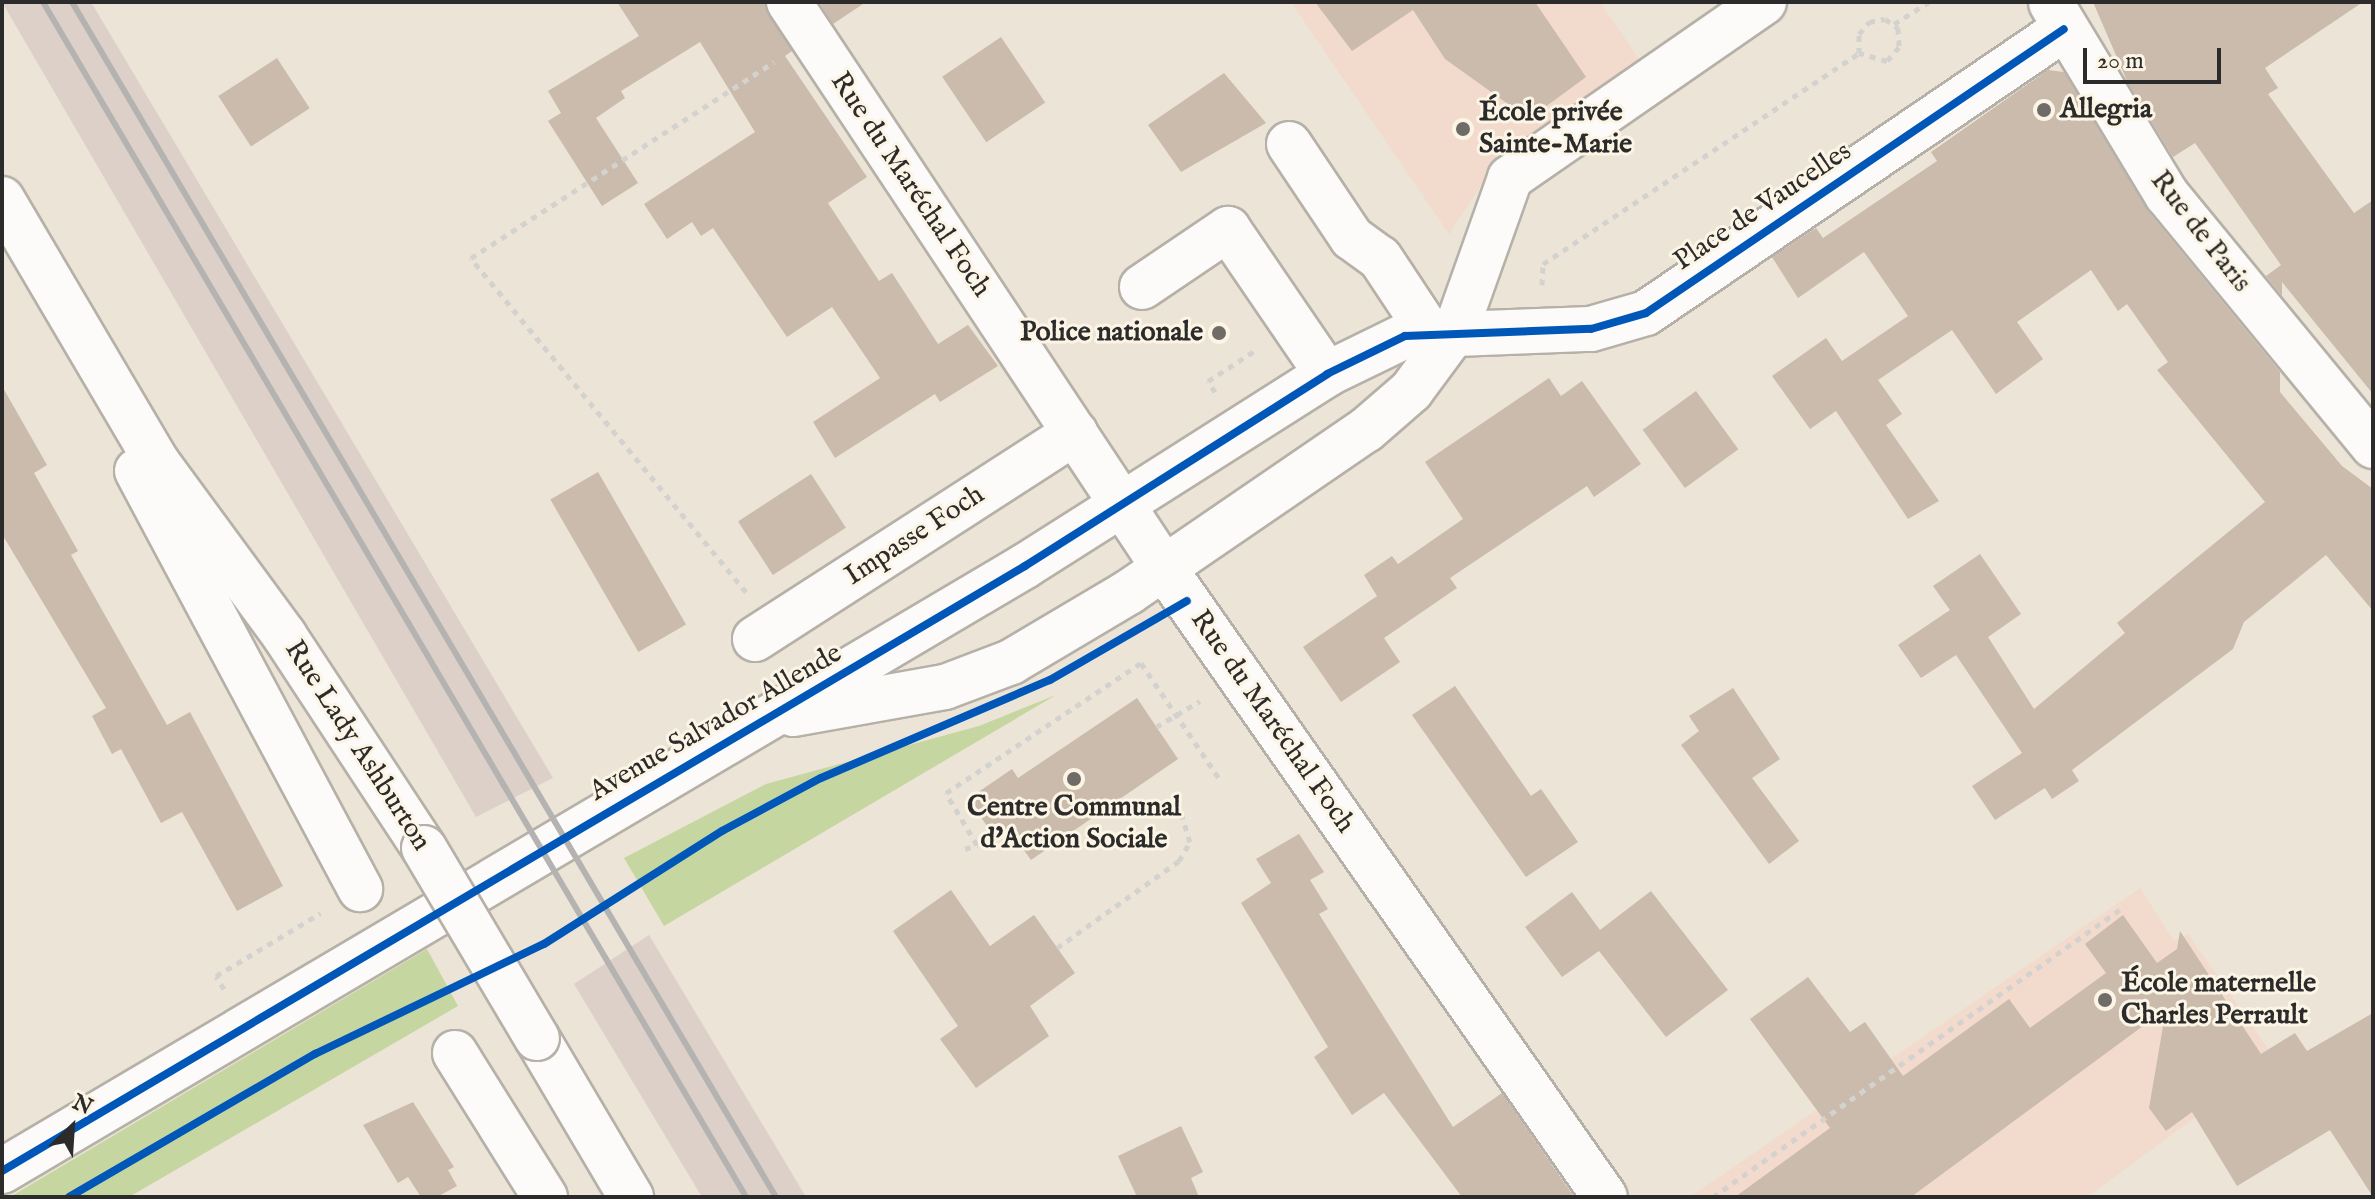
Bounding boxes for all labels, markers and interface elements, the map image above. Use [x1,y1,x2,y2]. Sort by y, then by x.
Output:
scale bar [2087,32,2225,82]
text: 20 m [2097,46,2144,77]
street label: Rue du Maréchal Foch [822,66,998,304]
place label: Allegria [2060,93,2152,127]
place label: École privée Sainte-Marie [1479,96,1632,162]
marker: Allegria [2035,101,2053,119]
marker: École privée Sainte-Marie [1454,120,1472,138]
street label: Place de Vaucelles [1668,135,1858,279]
street label: Rue de Paris [2142,165,2258,299]
place label: Police nationale [1020,316,1203,350]
marker: Police nationale [1210,324,1228,342]
street label: Impasse Foch [839,479,991,593]
street label: Rue du Maréchal Foch [1182,604,1362,840]
street label: Rue Lady Ashburton [276,634,438,858]
street label: Avenue Salvador Allende [584,637,848,809]
marker: Centre Communal d'Action Sociale [1065,770,1083,788]
place label: Centre Communal d'Action Sociale [967,791,1181,857]
place label: École maternelle Charles Perrault [2121,967,2316,1033]
marker: École maternelle Charles Perrault [2096,991,2114,1009]
north arrow [32,1087,112,1167]
text: N [68,1089,97,1122]

